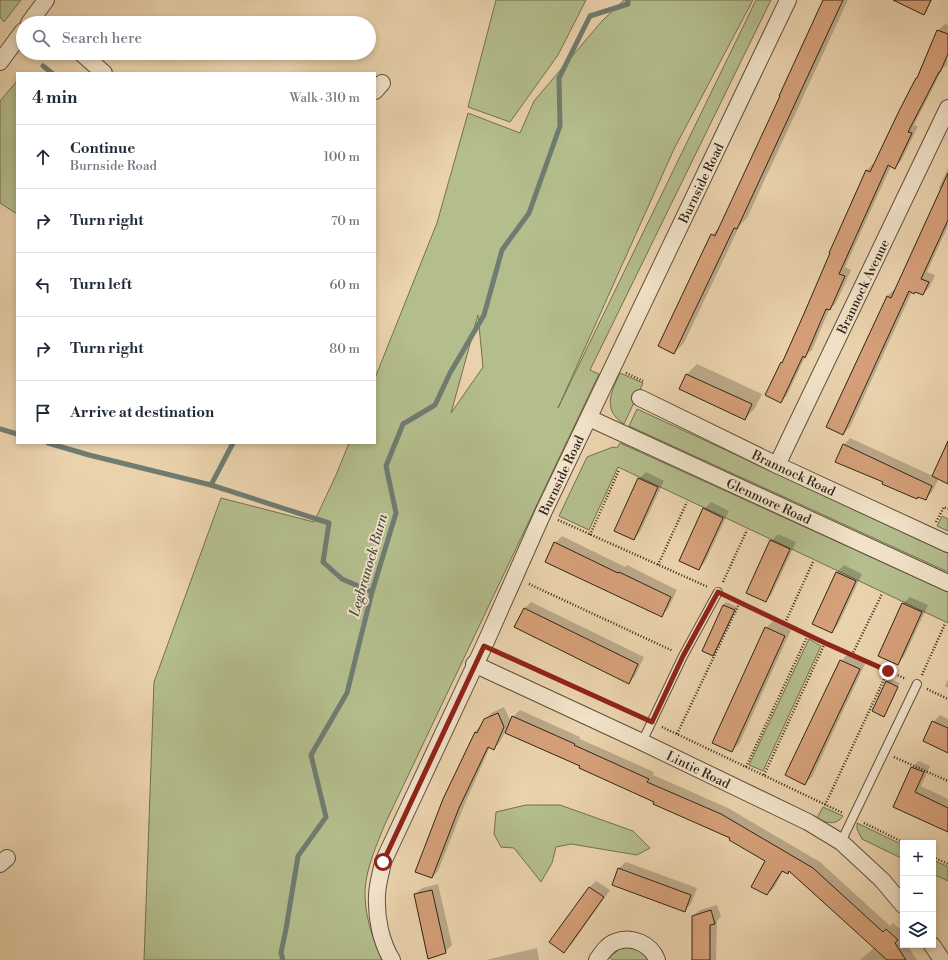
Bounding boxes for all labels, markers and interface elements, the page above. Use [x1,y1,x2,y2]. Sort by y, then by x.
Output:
search box [16,16,376,60]
icon: search [30,27,52,49]
text: Search here [62,29,142,48]
text: 4 min [32,87,77,109]
text: Walk · 310 m [290,90,360,106]
text: Continue [70,139,135,158]
street label: Burnside Road [675,140,728,227]
icon: ahead [32,146,54,168]
text: 100 m [324,149,360,165]
text: Burnside Road [70,158,157,174]
icon: right [32,210,54,232]
text: Turn right [70,211,144,230]
text: 70 m [331,213,360,229]
street label: Brannock Avenue [834,237,893,338]
icon: left [32,274,54,296]
text: Turn left [70,275,132,294]
text: 60 m [329,277,360,293]
icon: right [32,338,54,360]
text: Turn right [70,339,144,358]
text: 80 m [329,341,360,357]
icon: arrive [32,402,54,424]
text: Arrive at destination [70,403,214,422]
street label: Burnside Road [536,432,588,519]
street label: Brannock Road [748,447,838,500]
street label: Glenmore Road [724,475,814,528]
water label: Legbranock Burn [345,512,392,620]
route end [879,662,897,680]
street label: Lintie Road [664,748,733,793]
map controls [900,840,936,948]
button: + [900,840,936,876]
route start [374,853,392,871]
button: − [900,876,936,912]
button: layers [900,912,936,948]

